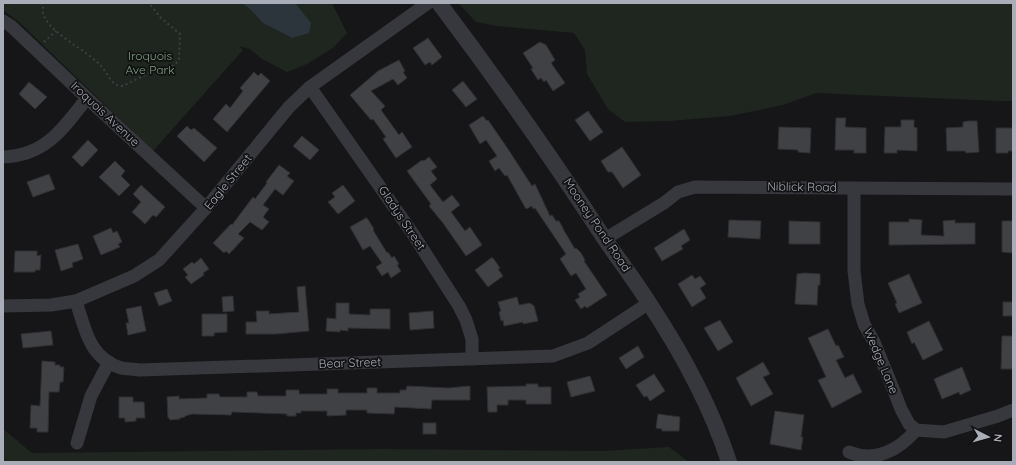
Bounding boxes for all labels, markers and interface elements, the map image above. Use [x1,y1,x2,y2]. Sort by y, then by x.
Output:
park label: Iroquois Ave Park [125,48,175,77]
street label: Iroquois Avenue [68,78,143,149]
street label: Eagle Street [201,151,255,212]
street label: Mooney Pond Road [561,175,634,274]
street label: Niblick Road [767,178,837,195]
street label: Gladys Street [375,183,429,253]
street label: Wedge Lane [861,326,902,396]
street label: Bear Street [318,354,382,371]
north arrow [968,417,1008,457]
text: N [991,433,1005,443]

